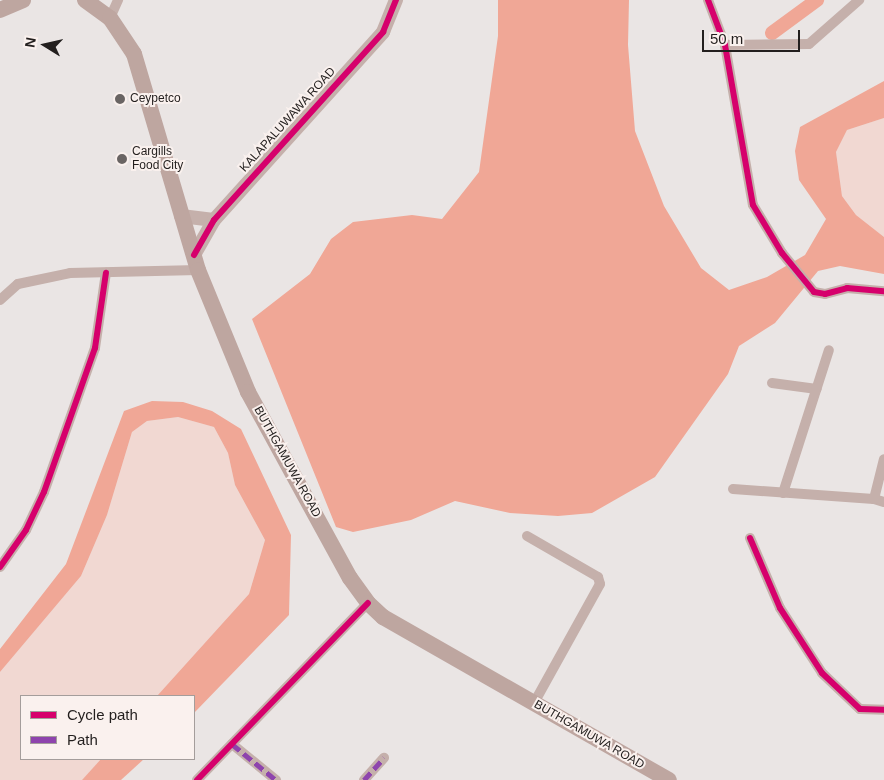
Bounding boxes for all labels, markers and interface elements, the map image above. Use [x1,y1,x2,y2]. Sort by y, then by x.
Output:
north arrow [20,20,70,70]
scale bar [704,20,802,52]
text: 50 m [710,30,743,47]
text: N [21,36,39,49]
street label: KALAPALUWAWA ROAD [237,64,339,176]
place label: Ceypetco [130,92,181,106]
marker: Ceypetco [114,93,126,105]
place label: Cargills Food City [132,145,183,173]
marker: Cargills Food City [116,153,128,165]
street label: BUTHGAMUWA ROAD [250,404,324,520]
legend [20,695,195,760]
street label: BUTHGAMUWA ROAD [531,697,647,773]
text: Cycle path [67,706,138,723]
text: Path [67,731,98,748]

